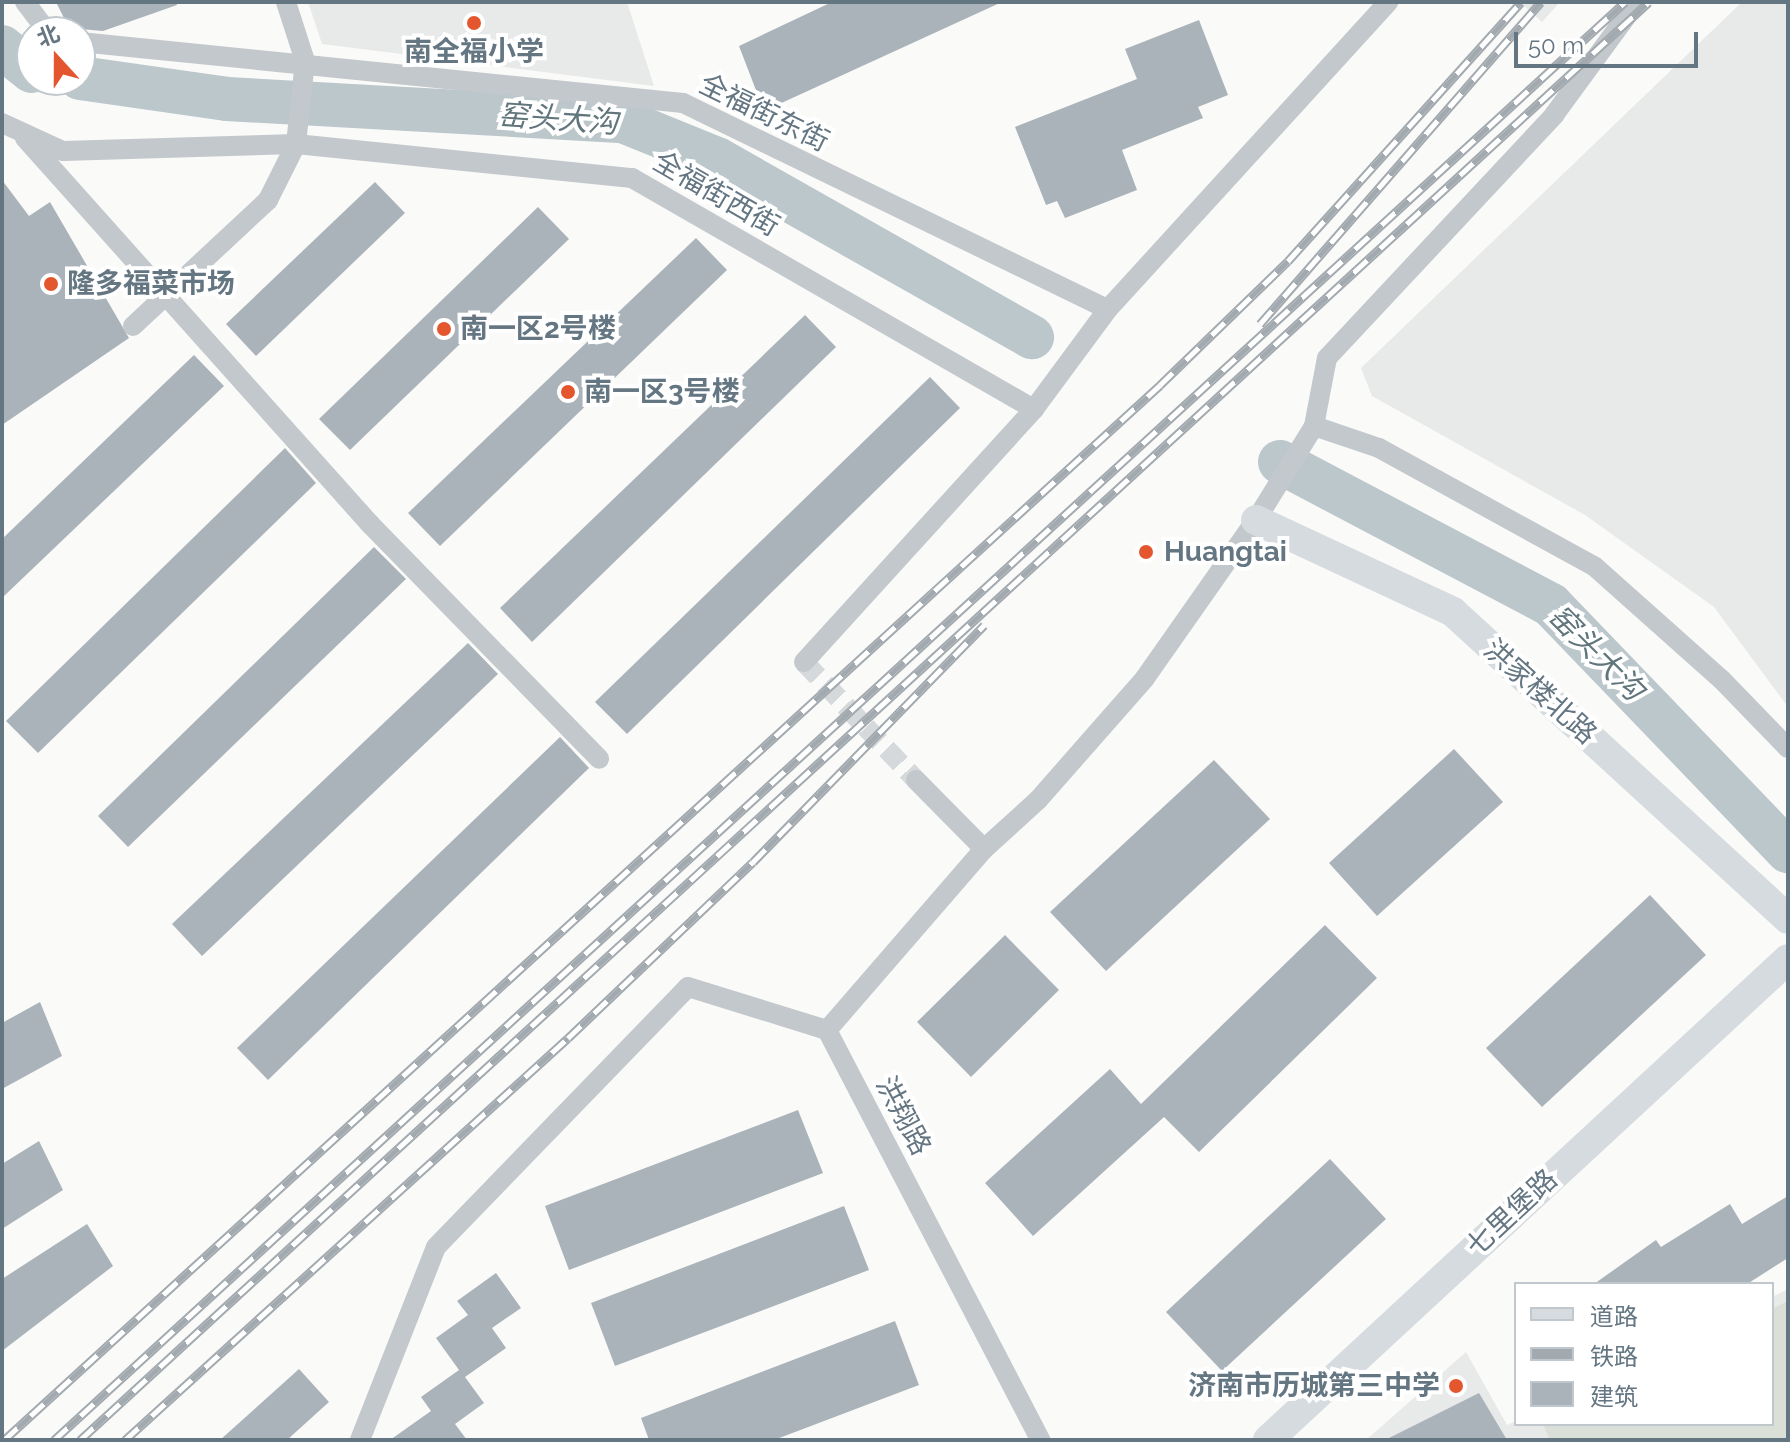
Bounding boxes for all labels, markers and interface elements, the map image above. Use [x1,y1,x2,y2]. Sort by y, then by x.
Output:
marker: 南全福小学 [465,14,483,32]
north arrow [16,16,96,96]
scale bar [1518,16,1702,66]
text: 北 [33,19,63,52]
text: 50 m [1528,31,1584,60]
place label: 南全福小学 [404,35,544,69]
street label: 全福街东街 [694,67,834,159]
water label: 窑头大沟 [497,97,619,141]
street label: 全福街西街 [647,144,785,244]
place label: 隆多福菜市场 [67,267,235,301]
marker: 隆多福菜市场 [42,275,60,293]
place label: 南一区2号楼 [460,312,616,346]
marker: 南一区2号楼 [435,320,453,338]
place label: 南一区3号楼 [584,375,740,409]
marker: 南一区3号楼 [559,383,577,401]
place label: Huangtai [1164,535,1287,569]
marker: Huangtai [1135,541,1157,563]
water label: 窑头大沟 [1541,598,1651,708]
street label: 洪家楼北路 [1477,633,1603,751]
street label: 洪翔路 [868,1071,938,1161]
street label: 七里堡路 [1460,1163,1564,1263]
legend [1514,1282,1774,1426]
text: 道路 [1590,1302,1638,1331]
text: 铁路 [1590,1342,1638,1371]
place label: 济南市历城第三中学 [1188,1369,1440,1403]
marker: 济南市历城第三中学 [1447,1377,1465,1395]
text: 建筑 [1590,1382,1638,1411]

